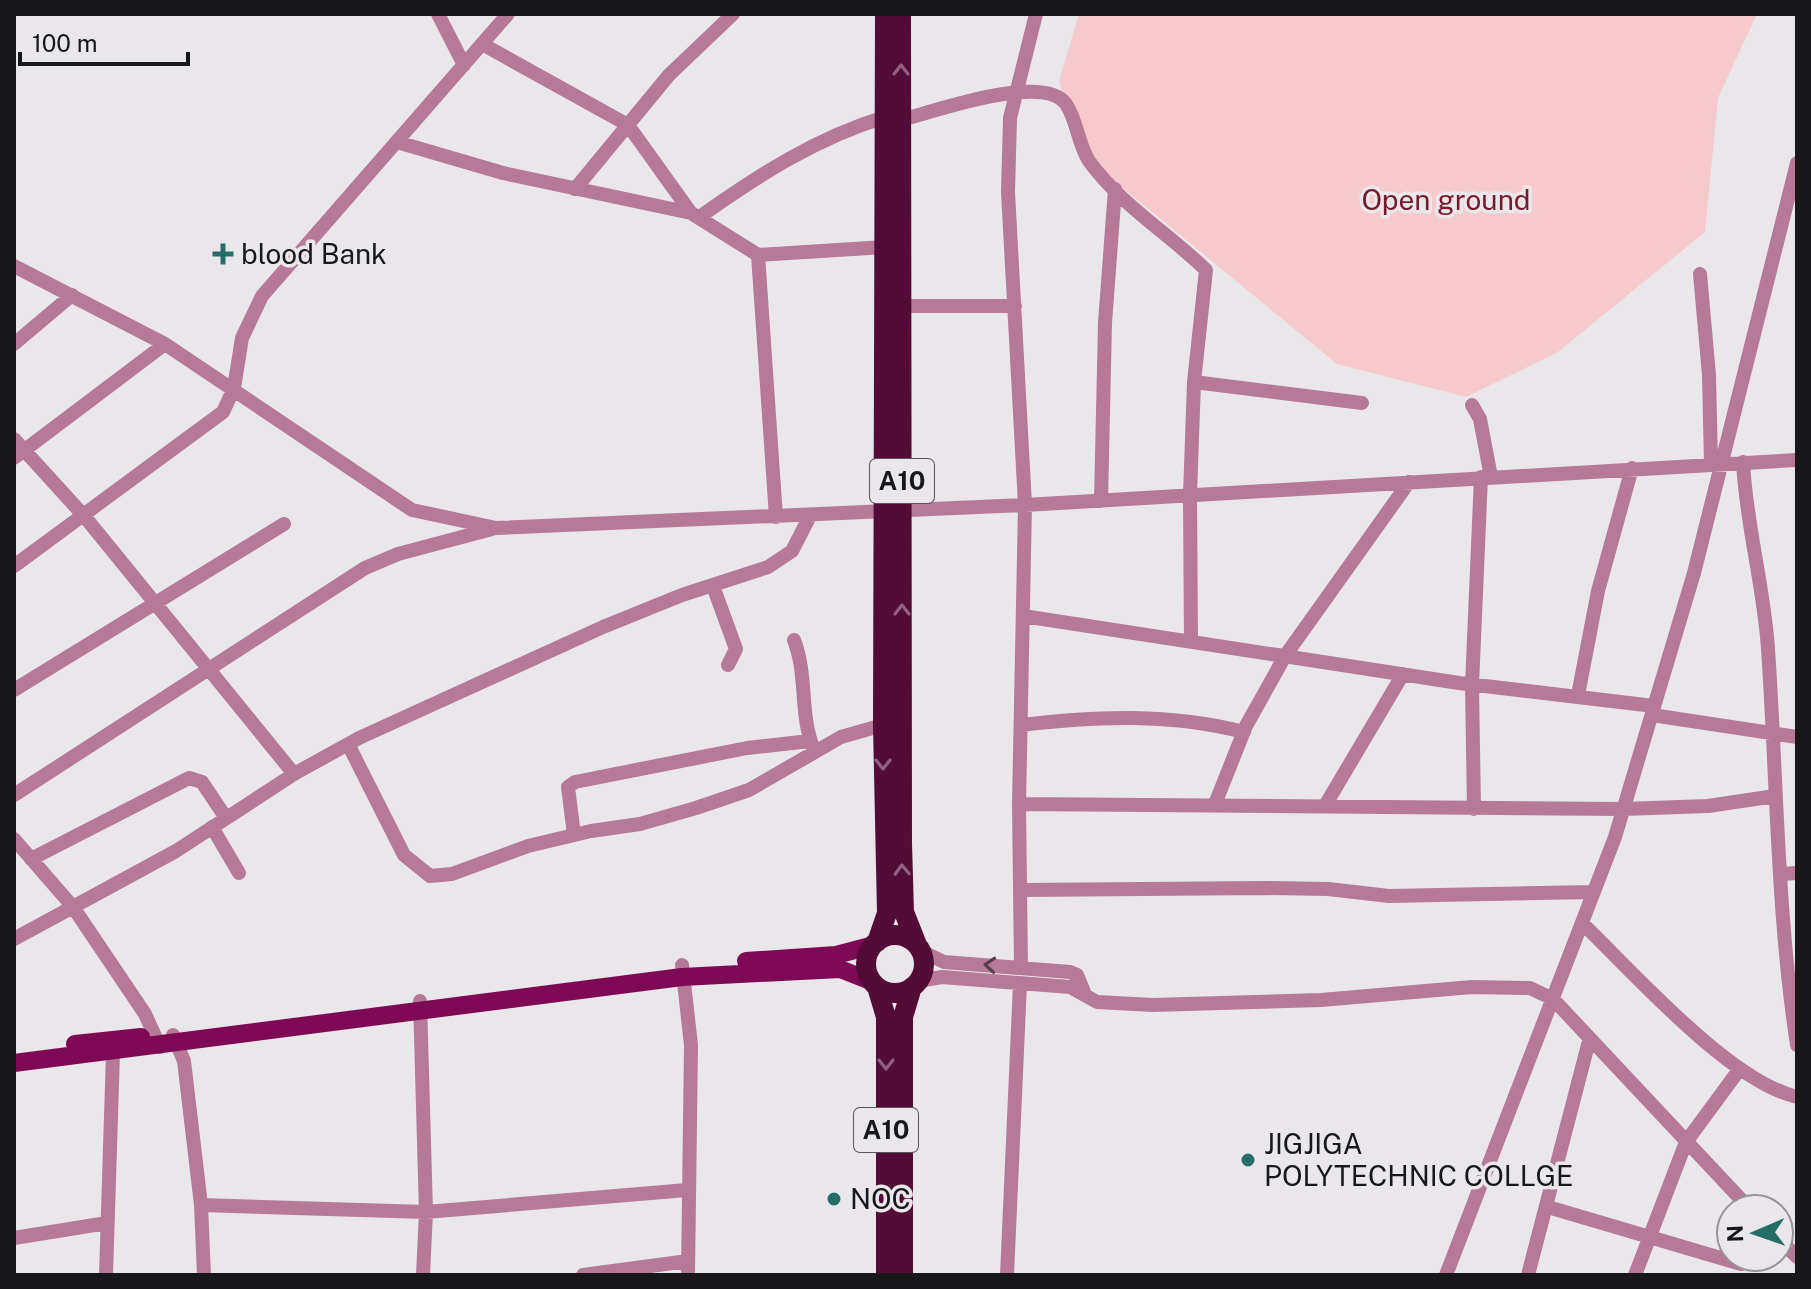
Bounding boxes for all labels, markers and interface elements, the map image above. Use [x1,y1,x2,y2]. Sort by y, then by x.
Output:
scale bar [20,16,188,66]
text: 100 m [32,29,98,57]
one-way arrow [892,63,910,76]
park label: Open ground [1361,183,1531,216]
place label: blood Bank [241,237,387,270]
marker: blood Bank [212,243,234,265]
road number: A10 [870,459,934,503]
one-way arrow [893,603,911,616]
one-way arrow [874,758,892,771]
one-way arrow [894,863,911,876]
one-way arrow [983,957,996,974]
one-way arrow [877,1058,895,1071]
road number: A10 [854,1108,918,1152]
place label: JIGJIGA POLYTECHNIC COLLGE [1264,1127,1573,1192]
marker: JIGJIGA POLYTECHNIC COLLGE [1239,1151,1257,1169]
place label: NOC [850,1182,911,1215]
marker: NOC [825,1190,843,1208]
north arrow [1715,1193,1795,1273]
text: N [1722,1225,1748,1243]

